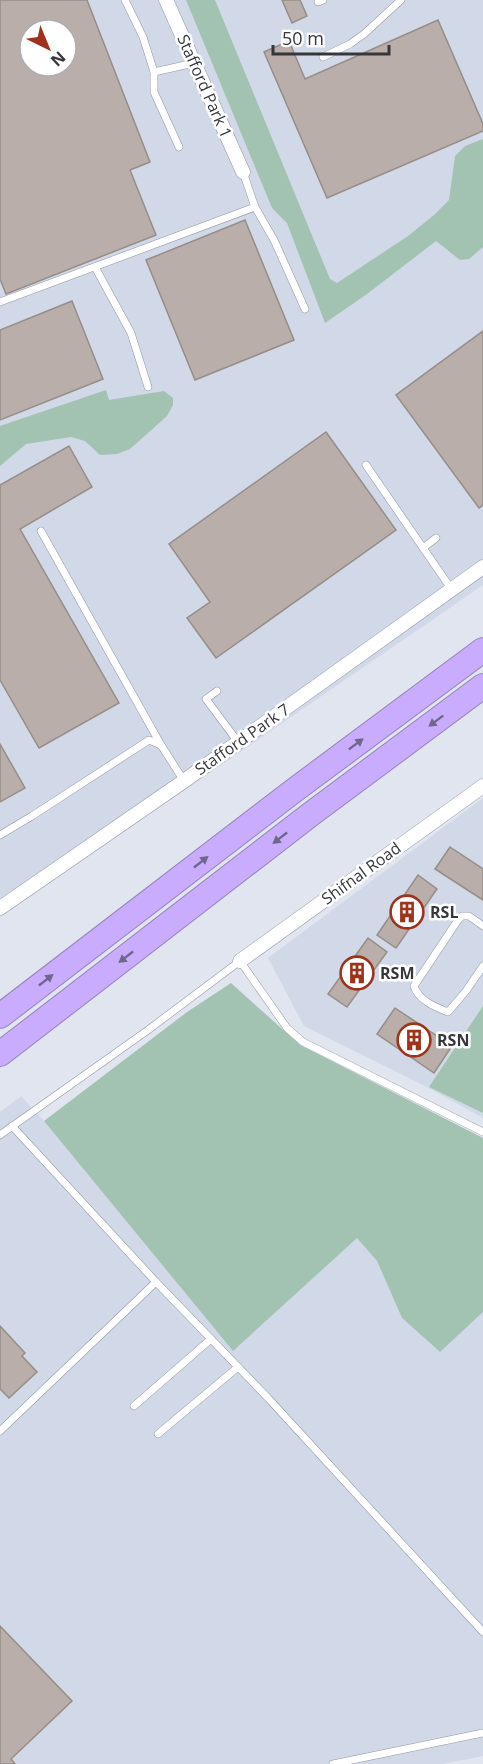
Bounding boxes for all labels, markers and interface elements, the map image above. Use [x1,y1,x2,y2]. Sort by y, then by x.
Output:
north arrow [18,18,78,78]
scale bar [273,18,388,56]
text: 50 m [282,26,324,50]
street label: Stafford Park 1 [172,31,238,141]
text: N [46,46,70,71]
street label: Stafford Park 7 [190,698,294,780]
one-way arrow [428,714,444,727]
one-way arrow [348,738,364,750]
one-way arrow [272,831,288,844]
street label: Shifnal Road [317,837,405,909]
one-way arrow [193,855,209,868]
building icon: RSL [389,894,425,930]
place label: RSL [430,901,458,923]
one-way arrow [118,950,133,962]
building icon: RSM [339,955,375,991]
place label: RSM [380,962,414,984]
one-way arrow [39,975,54,987]
building icon: RSN [396,1022,432,1058]
place label: RSN [437,1029,469,1051]

